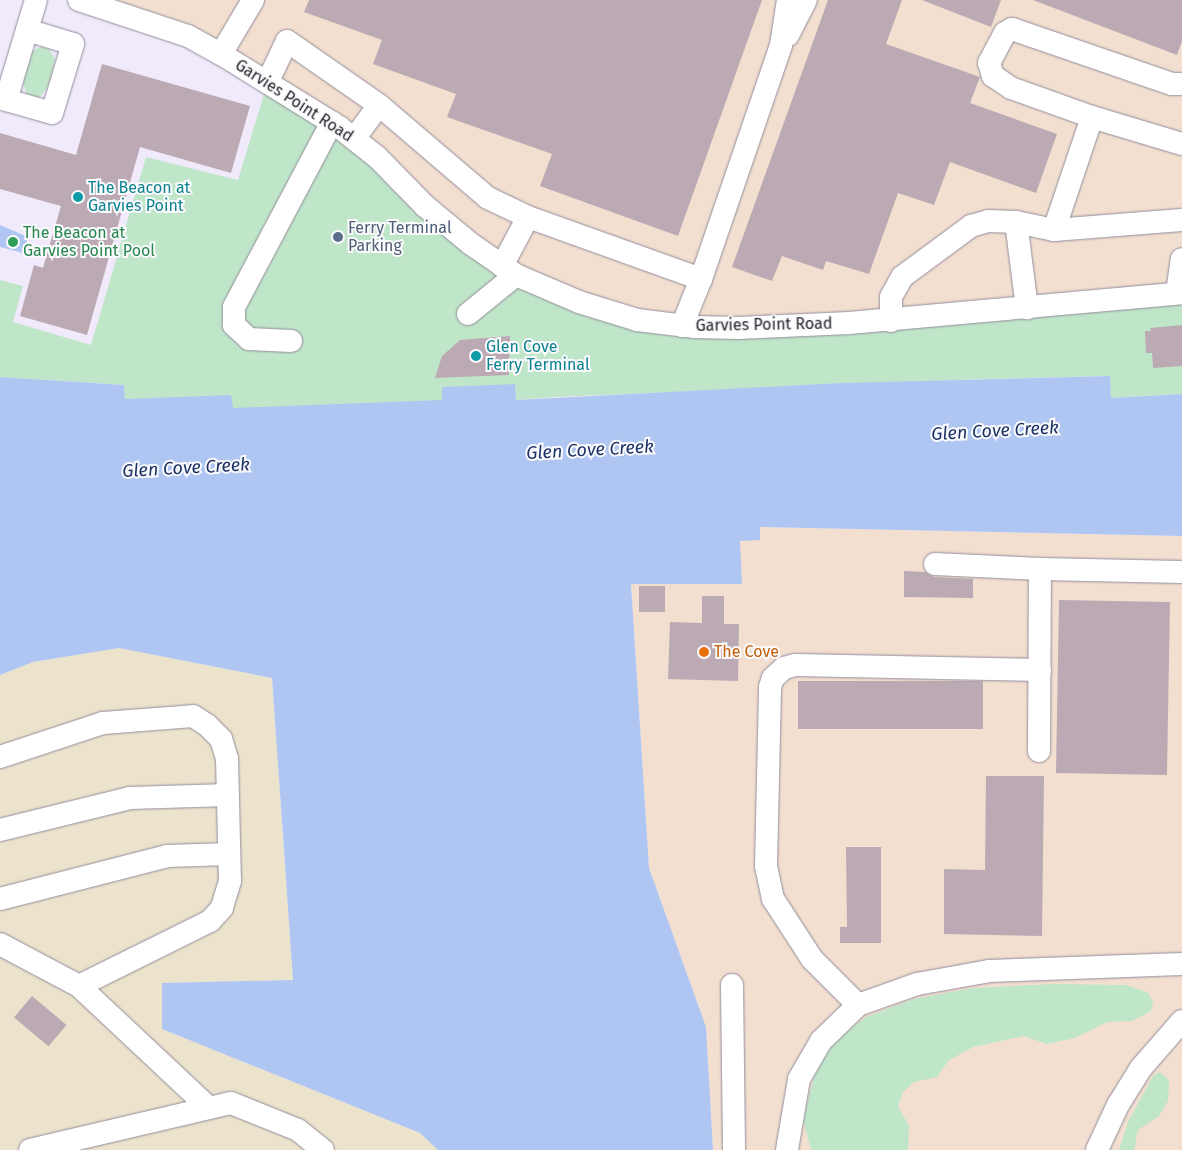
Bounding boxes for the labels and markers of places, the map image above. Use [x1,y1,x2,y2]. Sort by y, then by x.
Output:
place label: The Beacon at Garvies Point [88,178,190,216]
marker: The Beacon at Garvies Point [72,191,84,203]
place label: Ferry Terminal Parking [348,218,452,256]
place label: The Beacon at Garvies Point Pool [23,223,155,261]
marker: Ferry Terminal Parking [332,231,344,243]
marker: The Beacon at Garvies Point Pool [7,236,19,248]
place label: Glen Cove Ferry Terminal [486,337,590,375]
marker: Glen Cove Ferry Terminal [470,350,482,362]
place label: The Cove [714,642,779,662]
marker: The Cove [698,646,710,658]

